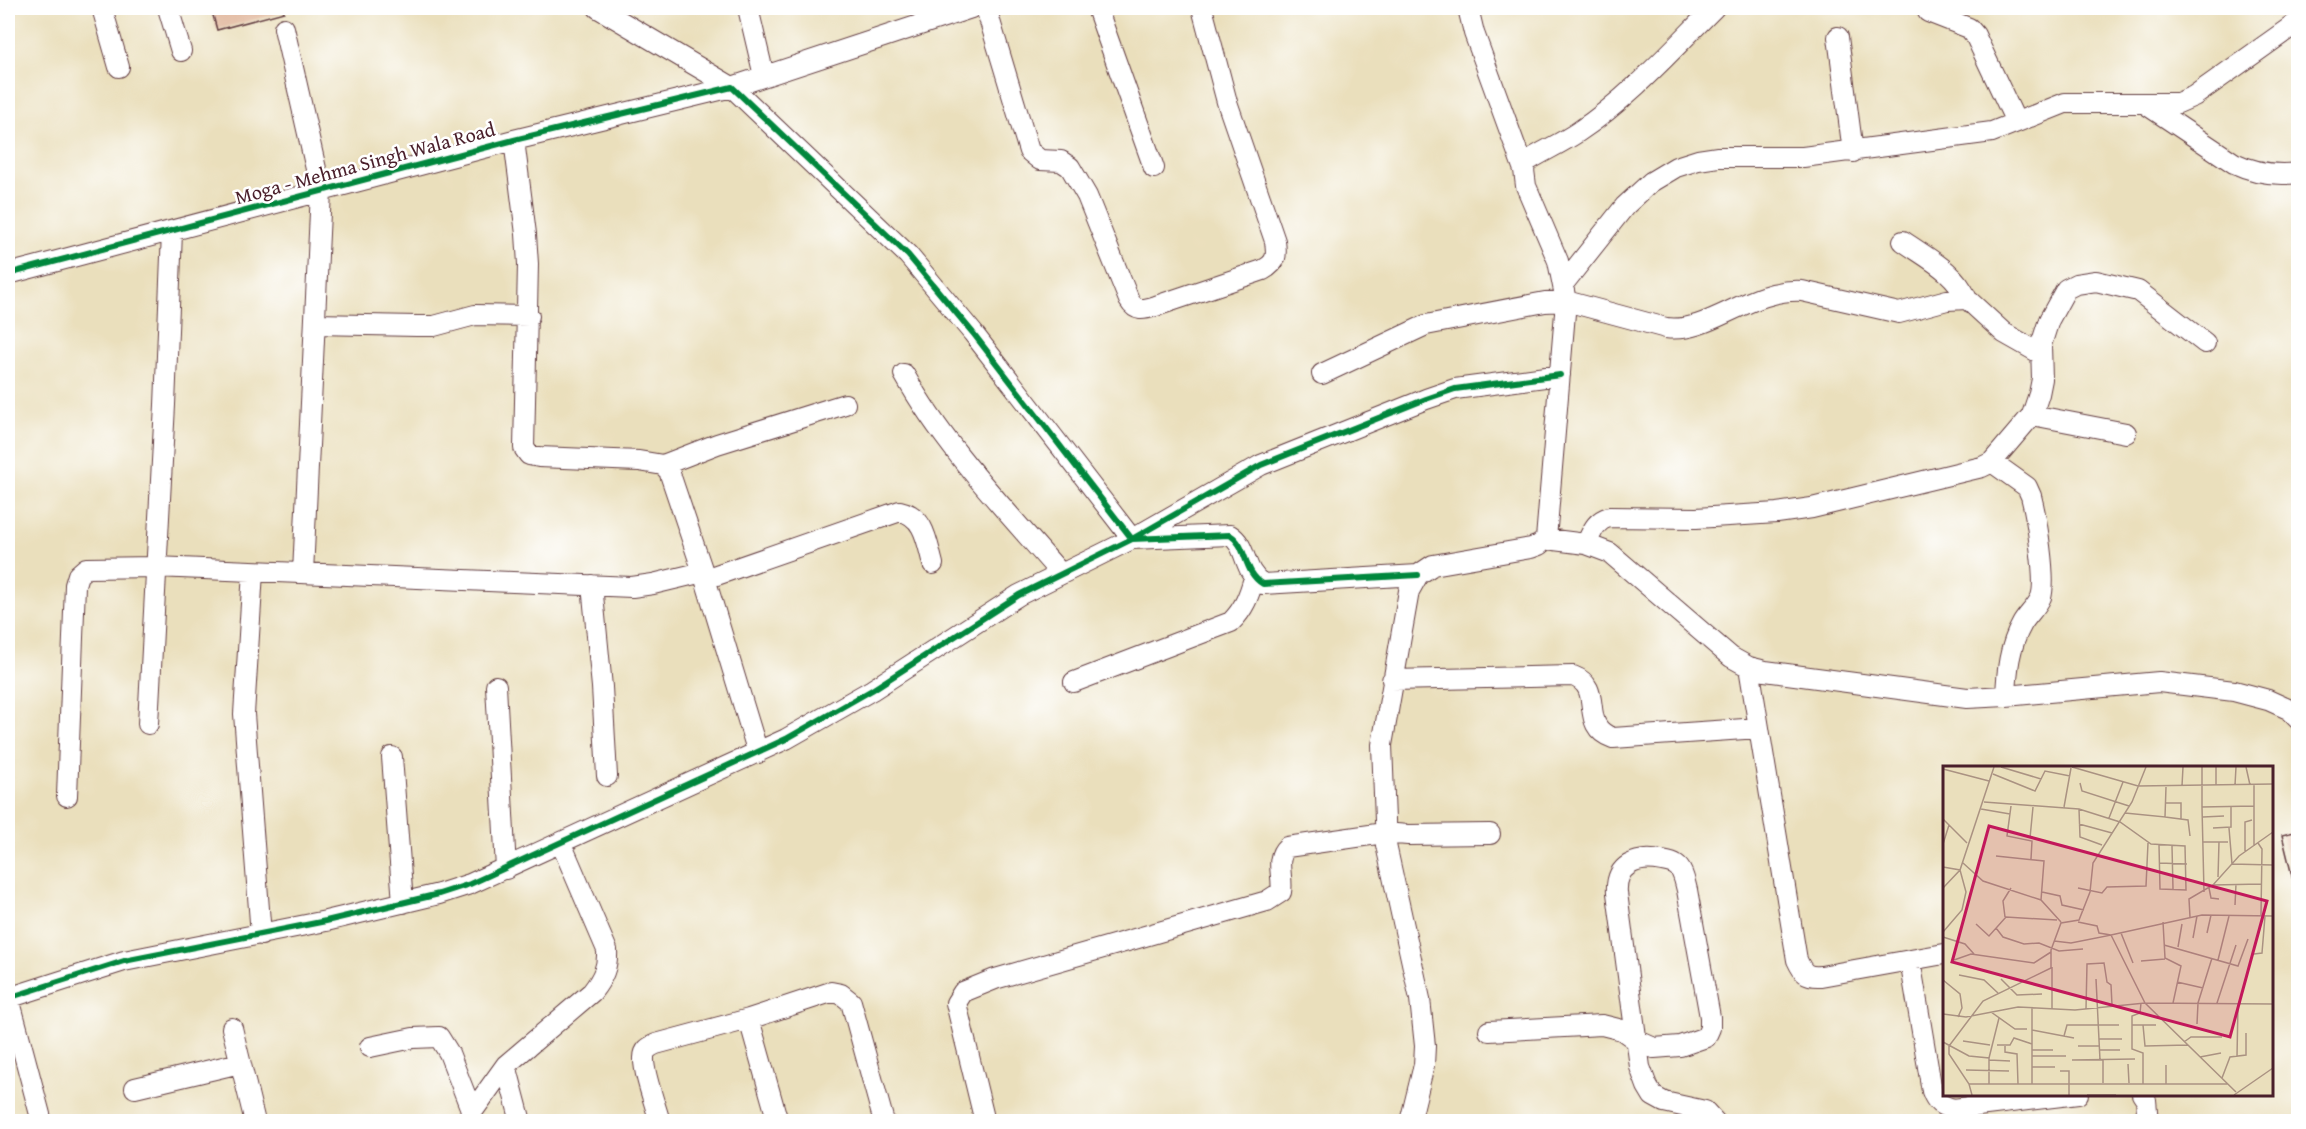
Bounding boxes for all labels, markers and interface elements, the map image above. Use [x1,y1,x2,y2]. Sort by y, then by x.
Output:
street label: Moga - Mehma Singh Wala Road [232,114,498,211]
inset map [1943,766,2273,1096]

